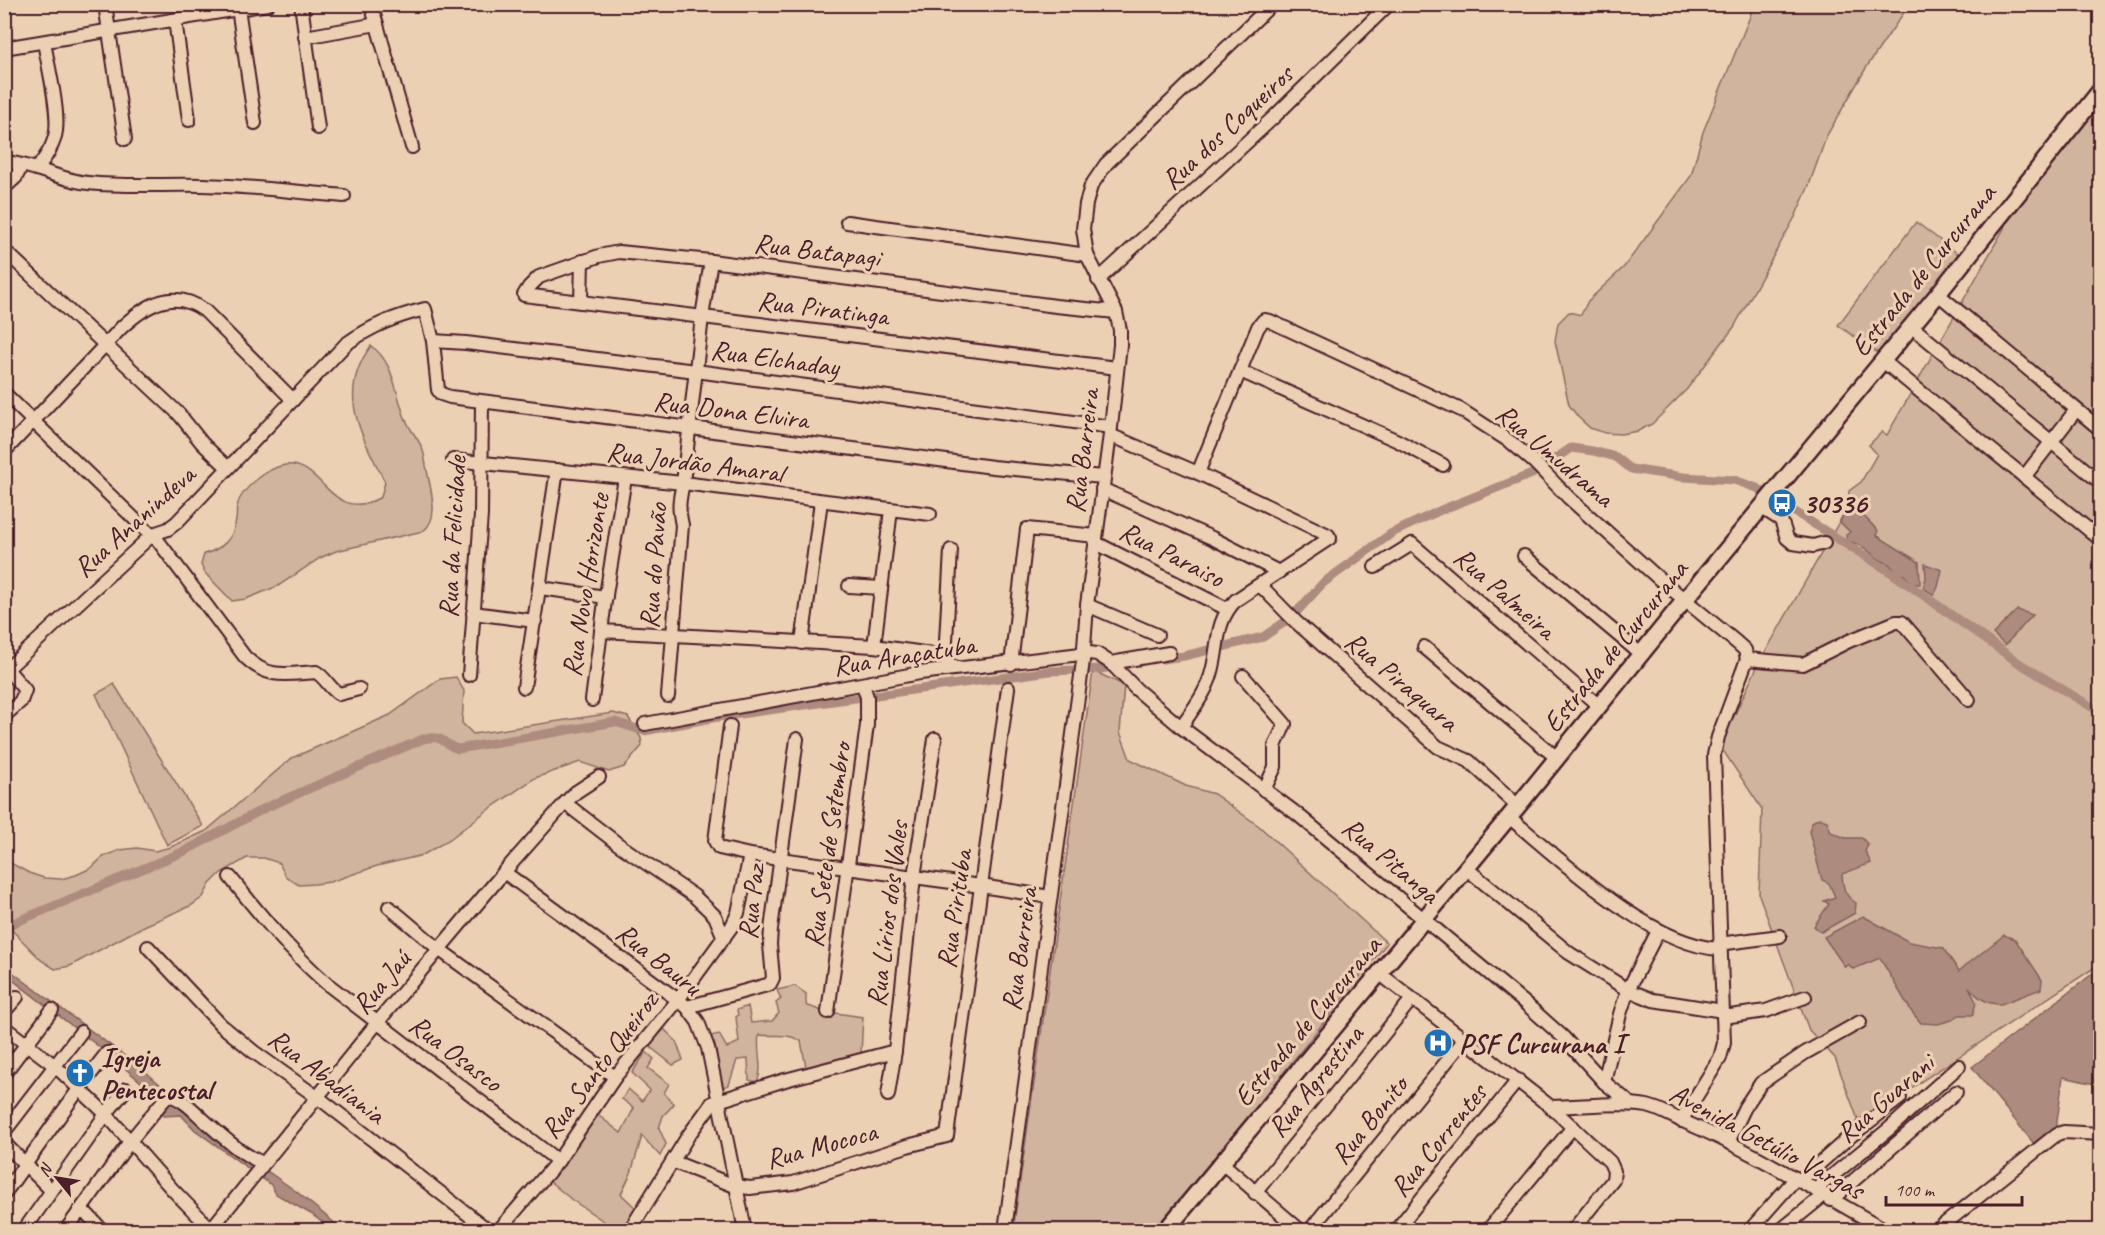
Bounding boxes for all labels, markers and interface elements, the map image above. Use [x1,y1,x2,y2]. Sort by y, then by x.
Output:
street label: Rua dos Coqueiros [1154,55,1302,197]
street label: Estrada de Curcurana [1843,175,2004,363]
street label: Rua Batapagi [752,225,886,276]
street label: Rua Piratinga [755,283,893,334]
street label: Rua Elchaday [709,332,844,385]
street label: Rua Dona Elvira [652,383,813,437]
street label: Rua Barreira [1057,385,1107,515]
street label: Rua Umudrama [1489,396,1622,516]
street label: Rua Jordão Amaral [604,434,791,491]
street label: Rua da Felicidade [430,453,474,619]
street label: Rua Ananindeva [66,456,204,585]
place label: 30336 [1803,486,1868,521]
bus stop icon: 30336 [1766,487,1798,519]
street label: Rua Novo Horizonte [553,489,617,679]
street label: Rua do Pavão [631,500,675,630]
street label: Rua Paraiso [1114,513,1232,596]
street label: Rua Palmeira [1447,539,1565,648]
street label: Estrada de Curcurana [1535,551,1696,739]
street label: Rua Piraquara [1338,623,1467,740]
street label: Rua Araçatuba [830,626,980,683]
street label: Rua Sete de Setembro [795,737,859,950]
street label: Rua Pitanga [1335,809,1448,912]
street label: Rua Lírios dos Vales [858,817,916,1009]
street label: Rua Pirituba [928,845,980,971]
street label: Rua Paz [730,860,773,941]
street label: Rua Barreira [993,882,1045,1013]
street label: Rua Bauru [609,915,710,1004]
street label: Estrada de Curcurana [1225,927,1390,1113]
street label: Rua Jaú [344,941,420,1021]
street label: Rua Santo Queiroz [532,983,667,1145]
street label: Rua Osasco [402,1007,511,1101]
street label: Rua Agrestina [1259,1017,1372,1144]
street label: Rua Abadiania [261,1021,394,1133]
place label: PSF Curcurana I [1459,1026,1631,1061]
hospital icon: PSF Curcurana I [1422,1027,1454,1059]
place label: Igreja Pentecostal [101,1040,217,1107]
street label: Rua Guarani [1829,1044,1944,1150]
church icon: Igreja Pentecostal [64,1057,96,1089]
street label: Rua Bonito [1323,1066,1417,1171]
street label: Rua Correntes [1382,1074,1496,1204]
street label: Avenida Getúlio Vargas [1664,1075,1872,1208]
street label: Rua Mococa [762,1113,882,1177]
north arrow [27,1148,87,1208]
text: N [34,1159,58,1180]
scale bar [1886,1169,2022,1207]
text: 100 m [1895,1179,1936,1201]

